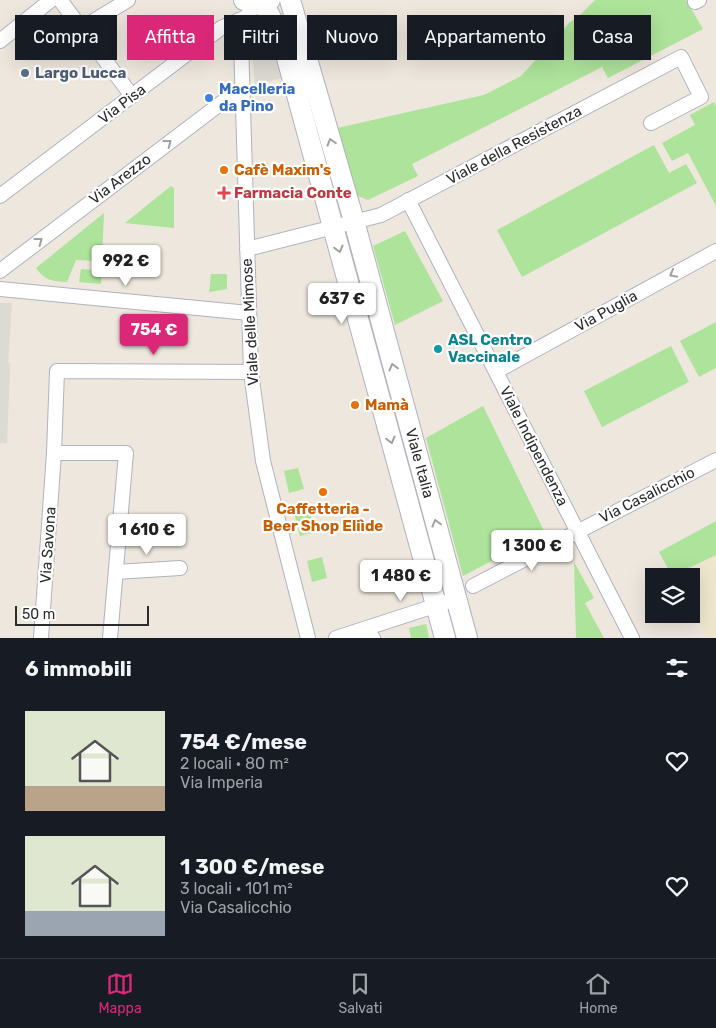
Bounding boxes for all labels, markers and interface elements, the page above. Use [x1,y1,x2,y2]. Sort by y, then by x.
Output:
chip: Compra [15,15,117,60]
chip: Affitta [127,15,214,60]
chip: Filtri [224,15,297,60]
chip: Nuovo [307,15,397,60]
chip: Appartamento [407,15,564,60]
chip: Casa [574,15,651,60]
place label: Largo Lucca [35,64,127,82]
marker: Largo Lucca [19,67,31,79]
street label: Via Pisa [95,80,149,128]
place label: Macelleria da Pino [219,80,296,115]
marker: Macelleria da Pino [203,92,215,104]
street label: Viale della Resistenza [443,102,585,188]
one-way arrow [327,139,337,147]
one-way arrow [162,140,172,149]
street label: Via Arezzo [86,150,154,208]
place label: Cafè Maxim's [234,161,331,179]
marker: Cafè Maxim's [218,164,230,176]
place label: Farmacia Conte [234,184,352,202]
marker: Farmacia Conte [218,187,230,199]
one-way arrow [33,239,42,247]
pin: 992 € [91,244,161,287]
one-way arrow [334,245,344,253]
text: 992 € [103,251,149,270]
street label: Viale delle Mimose [238,258,262,386]
one-way arrow [669,268,678,278]
pin: 637 € [307,282,377,325]
street label: Via Puglia [572,287,640,335]
text: 637 € [319,289,365,308]
pin: 754 € [119,314,189,356]
text: 754 € [131,320,177,339]
place label: ASL Centro Vaccinale [448,331,532,366]
marker: ASL Centro Vaccinale [432,343,444,355]
one-way arrow [388,362,399,371]
street label: Viale Indipendenza [496,383,572,509]
place label: Mamà [365,396,409,414]
marker: Mamà [349,399,361,411]
street label: Viale Italia [402,426,438,500]
one-way arrow [385,435,396,444]
street label: Via Casalicchio [596,463,698,527]
marker: Caffetteria - Beer Shop Eliìde [317,486,329,498]
place label: Caffetteria - Beer Shop Eliìde [263,500,383,535]
street label: Via Savona [36,506,60,584]
pin: 1 610 € [101,514,193,556]
text: 1 610 € [119,520,175,539]
one-way arrow [431,520,441,528]
pin: 1 300 € [486,530,578,572]
text: 1 300 € [502,536,562,555]
pin: 1 480 € [355,560,447,602]
text: 1 480 € [371,566,431,585]
map controls [645,568,700,623]
button: layers [645,568,700,623]
scale bar [15,603,149,626]
text: 50 m [22,606,55,623]
icon: filters [663,654,691,682]
text: 6 immobili [25,656,132,681]
text: 754 €/mese [180,729,307,754]
icon: home [65,731,125,791]
icon: heart [663,747,691,775]
text: 2 locali · 80 m² [180,754,289,773]
text: Via Imperia [180,773,263,792]
text: 1 300 €/mese [180,854,324,879]
icon: home [65,856,125,916]
icon: heart [663,872,691,900]
text: 3 locali · 101 m² [180,879,293,898]
text: Via Casalicchio [180,898,292,917]
tab: Mappa [98,970,142,1017]
tab: Salvati [339,970,382,1017]
tab: Home [579,970,618,1017]

